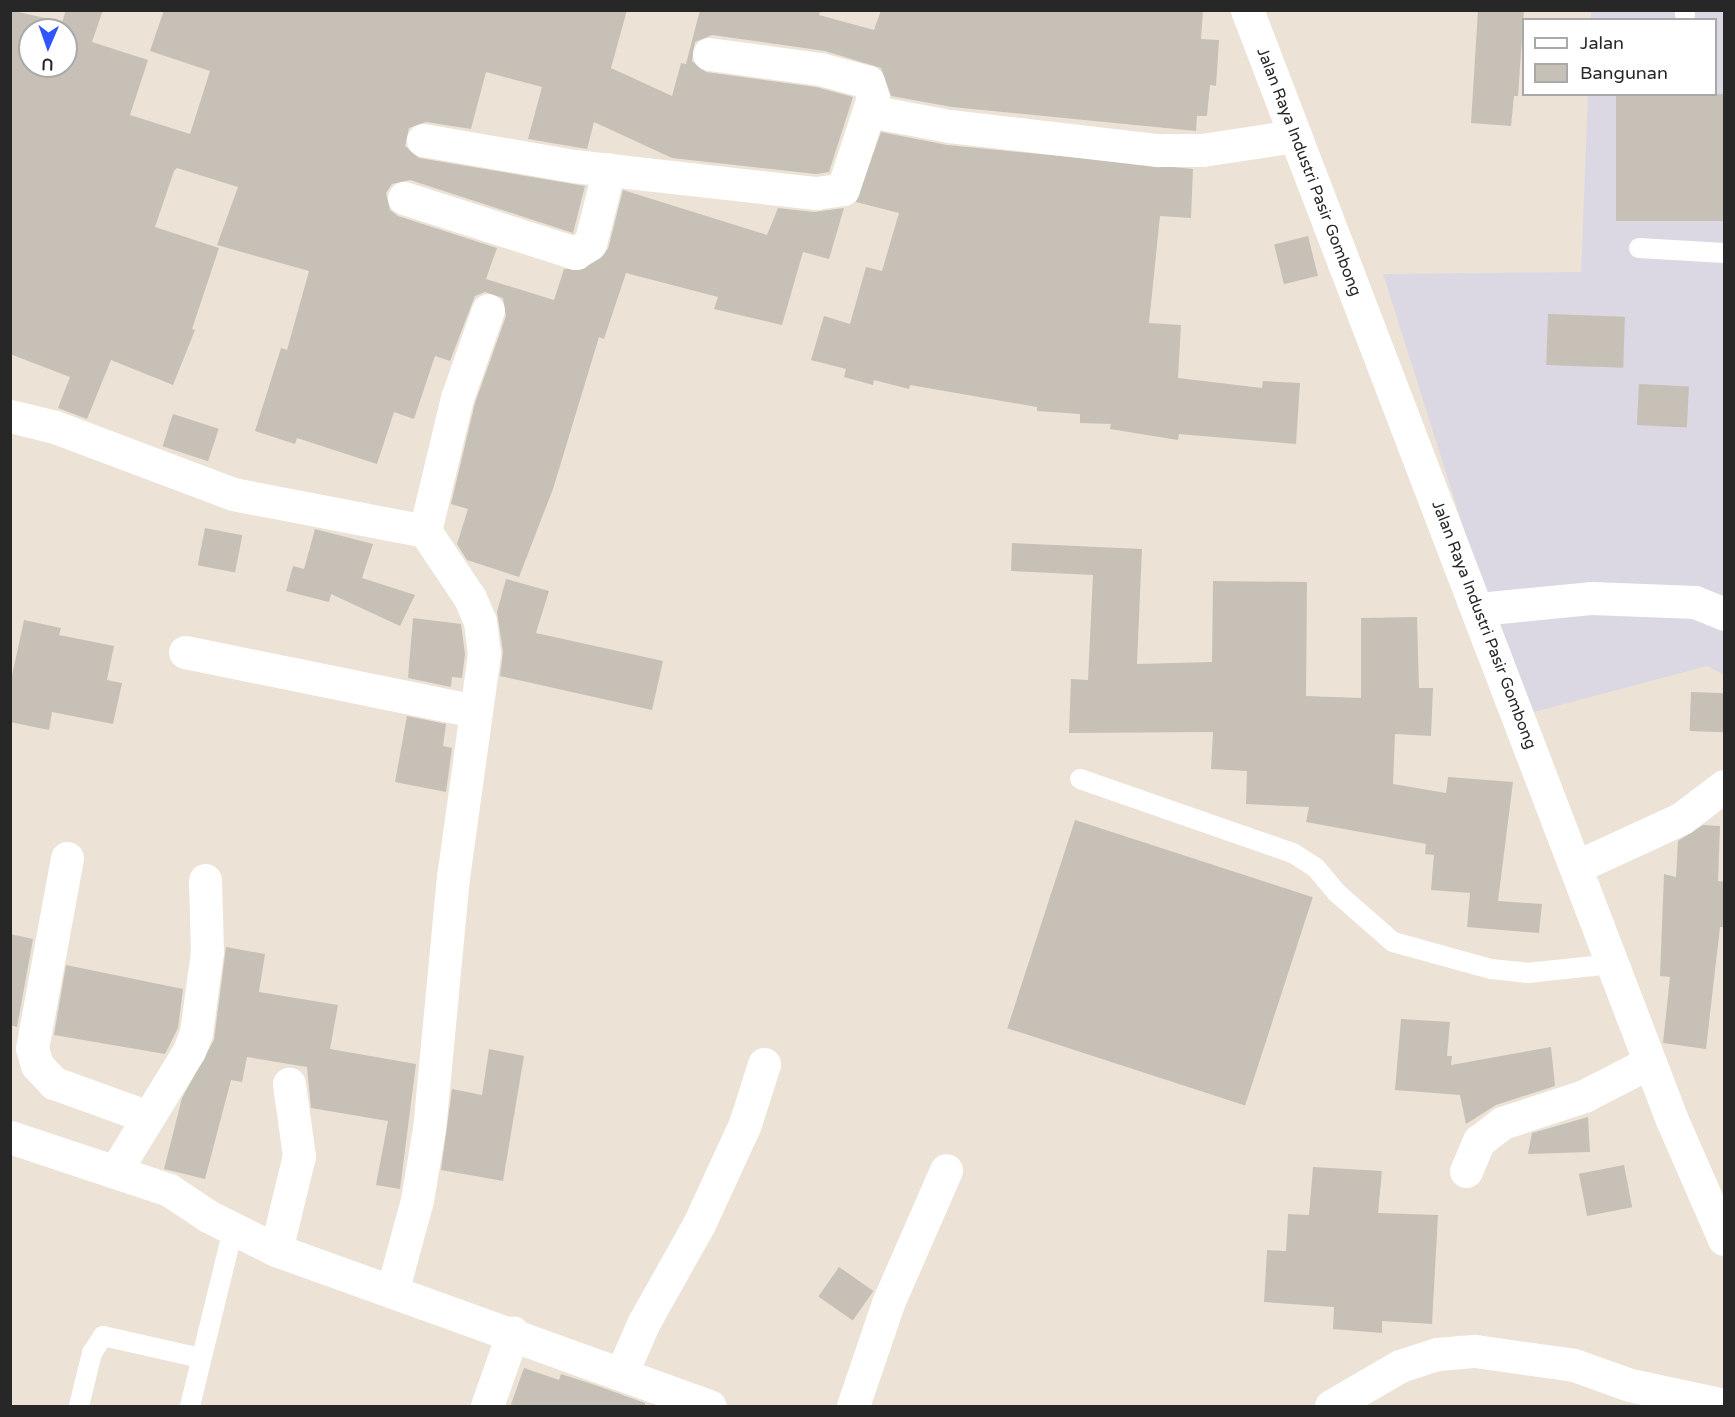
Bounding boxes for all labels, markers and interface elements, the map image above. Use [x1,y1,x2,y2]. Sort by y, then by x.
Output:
north arrow [18,18,78,78]
legend [1522,18,1717,96]
text: Jalan [1580,32,1624,54]
street label: Jalan Raya Industri Pasir Gombong [1253,45,1365,299]
text: U [41,54,54,74]
text: Bangunan [1580,62,1668,84]
street label: Jalan Raya Industri Pasir Gombong [1428,498,1540,752]

